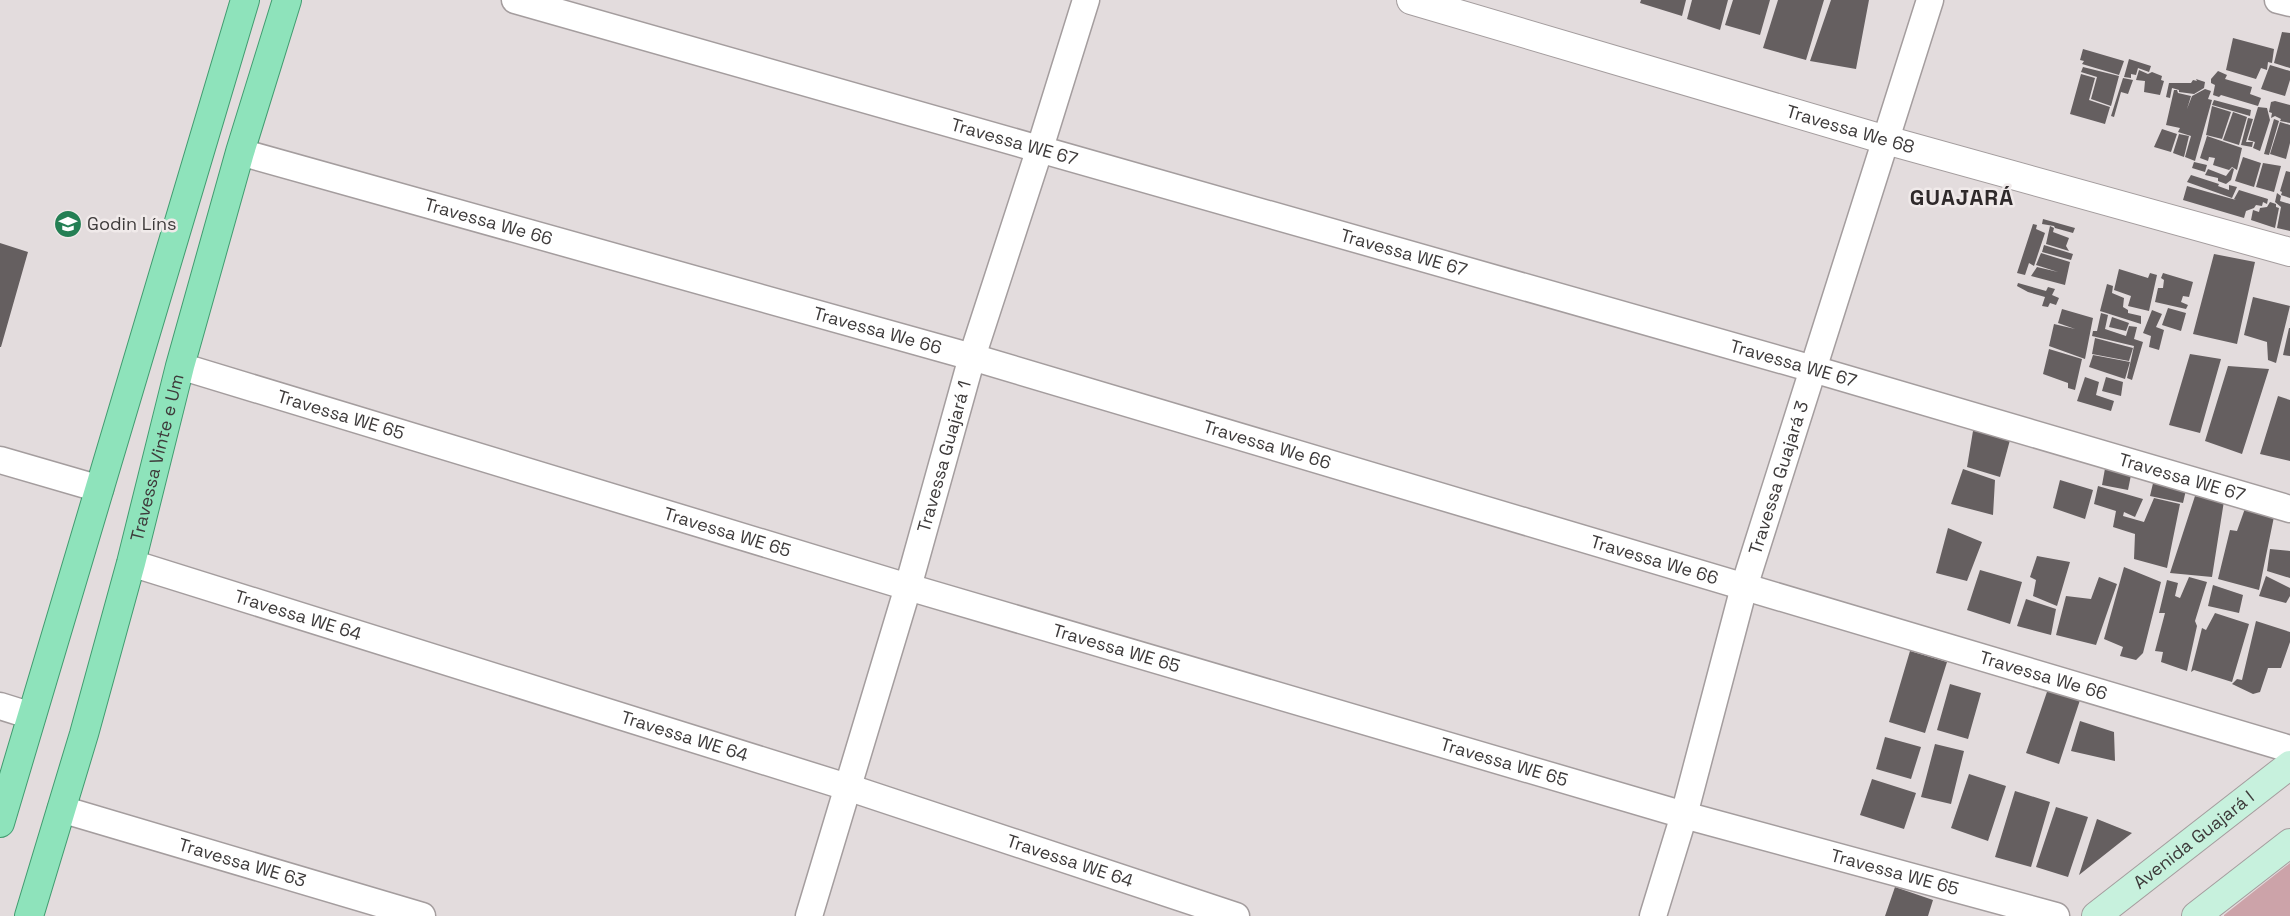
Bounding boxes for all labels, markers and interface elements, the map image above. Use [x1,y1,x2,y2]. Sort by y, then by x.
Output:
street label: Travessa We 68 [1784,99,1917,158]
street label: Travessa WE 67 [948,112,1080,170]
district label: GUAJARÁ [1910,183,2014,211]
street label: Travessa We 66 [422,192,555,250]
school or university icon: Godin Líns [53,209,83,239]
place label: Godin Líns [87,212,176,235]
street label: Travessa WE 67 [1338,223,1470,281]
street label: Travessa We 66 [811,301,944,359]
street label: Travessa WE 67 [1727,334,1860,392]
street label: Travessa Vinte e Um [125,371,189,544]
street label: Travessa Guajará 1 [912,378,976,535]
street label: Travessa WE 65 [275,384,407,444]
street label: Travessa Guajará 3 [1743,398,1813,557]
street label: Travessa We 66 [1201,414,1334,474]
street label: Travessa WE 67 [2116,447,2248,506]
street label: Travessa WE 65 [661,502,794,562]
street label: Travessa We 66 [1588,530,1721,589]
street label: Travessa WE 64 [232,584,365,645]
street label: Travessa WE 65 [1050,618,1183,677]
street label: Travessa We 66 [1977,645,2110,705]
street label: Travessa WE 64 [618,705,751,766]
street label: Travessa WE 65 [1438,732,1571,791]
street label: Avenida Guajará I [2128,785,2259,894]
street label: Travessa WE 64 [1004,829,1136,892]
street label: Travessa WE 63 [176,832,309,892]
street label: Travessa WE 65 [1828,843,1961,900]

